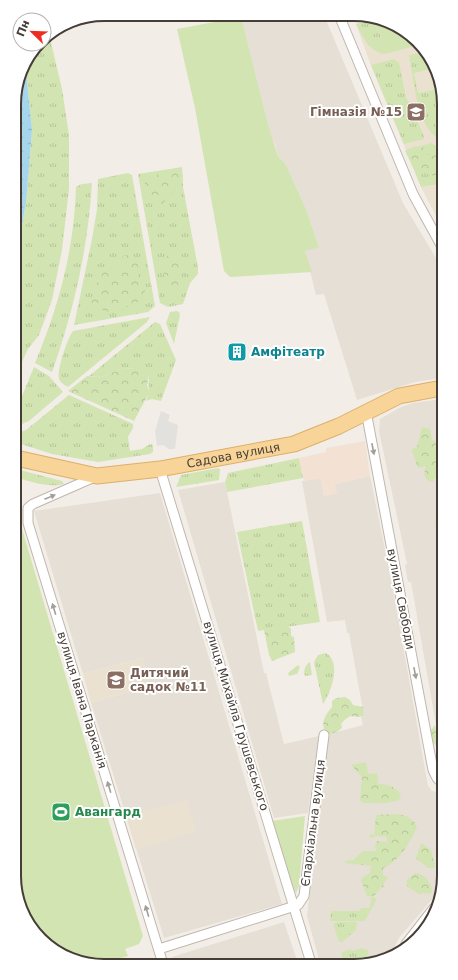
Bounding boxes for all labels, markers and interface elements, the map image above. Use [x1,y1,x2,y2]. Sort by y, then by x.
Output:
north arrow [12,12,52,52]
text: Пн [14,18,33,39]
school or university icon: Гімназія №15 [405,101,427,123]
place label: Гімназія №15 [310,105,402,119]
building icon: Амфітеатр [226,341,248,363]
place label: Амфітеатр [251,345,325,359]
street label: Садова вулиця [186,440,281,471]
one-way arrow [370,443,376,456]
one-way arrow [45,494,57,500]
street label: вулиця Свободи [384,547,418,651]
one-way arrow [51,603,57,615]
street label: вулиця Михайла Грушевського [200,620,272,812]
street label: вулиця Івана Парканія [54,630,110,770]
place label: Дитячий садок №11 [130,666,207,694]
one-way arrow [412,667,418,680]
school or university icon: Дитячий садок №11 [105,669,127,691]
street label: Єпархіальна вулиця [298,759,328,887]
one-way arrow [106,781,112,793]
sports icon: Авангард [50,801,72,823]
place label: Авангард [75,805,141,819]
one-way arrow [144,905,150,917]

